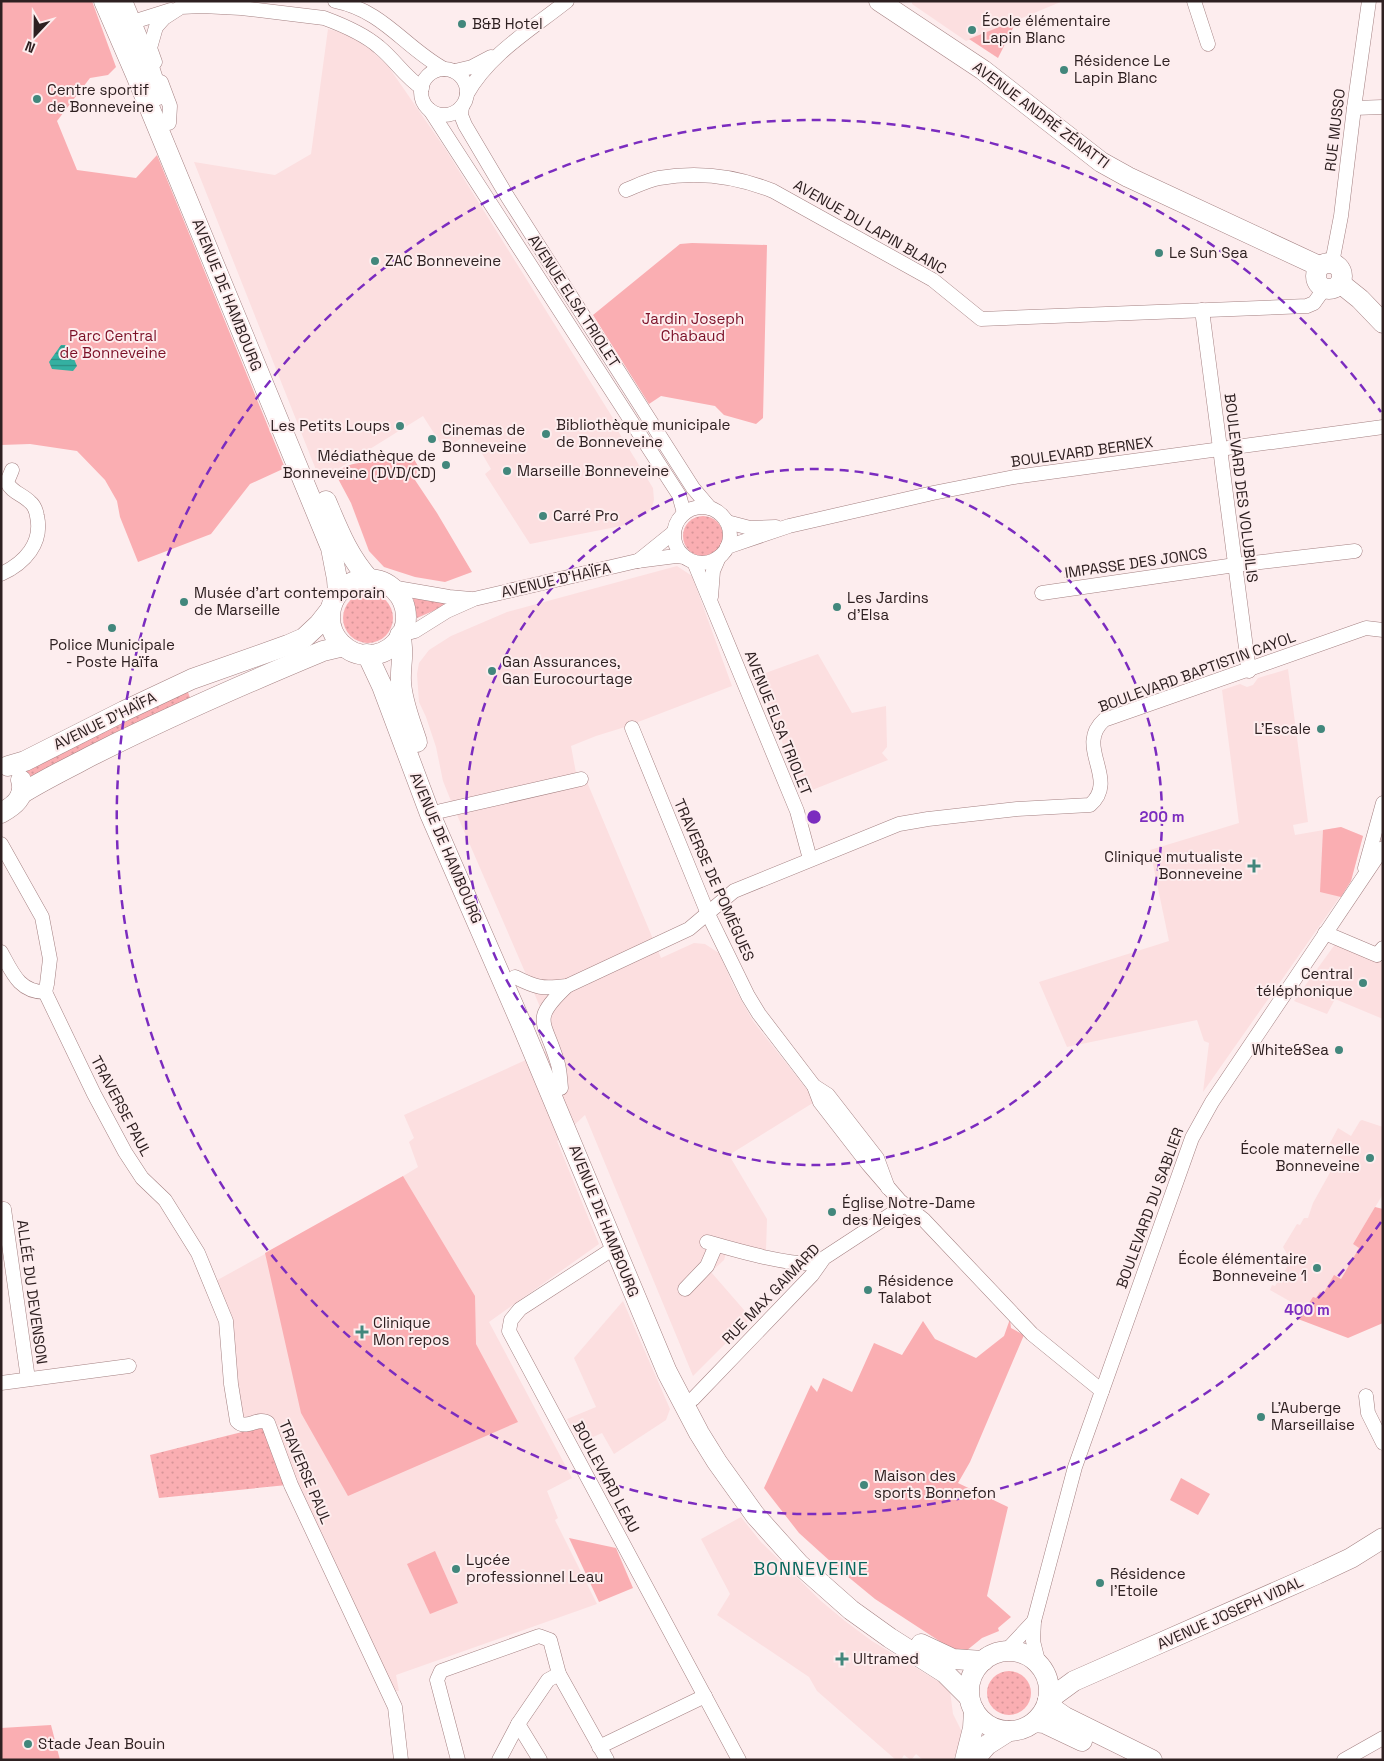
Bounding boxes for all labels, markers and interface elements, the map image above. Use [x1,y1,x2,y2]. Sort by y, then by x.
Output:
north arrow [10,10,60,60]
place label: École élémentaire Lapin Blanc [982,11,1111,47]
place label: B&B Hotel [472,14,543,33]
marker: B&B Hotel [456,18,468,30]
marker: École élémentaire Lapin Blanc [966,24,978,36]
text: N [22,37,38,57]
place label: Résidence Le Lapin Blanc [1074,51,1171,87]
street label: AVENUE ANDRÉ ZÉNATTI [969,57,1113,172]
marker: Résidence Le Lapin Blanc [1058,64,1070,76]
place label: Centre sportif de Bonneveine [47,80,154,116]
street label: RUE MUSSO [1320,88,1349,172]
marker: Centre sportif de Bonneveine [31,93,43,105]
street label: AVENUE DU LAPIN BLANC [790,175,950,278]
street label: AVENUE DE HAMBOURG [188,216,267,374]
street label: AVENUE ELSA TRIOLET [524,231,625,371]
place label: Le Sun Sea [1169,243,1248,262]
marker: Le Sun Sea [1153,247,1165,259]
place label: ZAC Bonneveine [385,251,501,270]
marker: ZAC Bonneveine [369,255,381,267]
park label: Jardin Joseph Chabaud [642,309,744,345]
park label: Parc Central de Bonneveine [60,326,167,362]
street label: BOULEVARD DES VOLUBILIS [1220,392,1263,584]
place label: Bibliothèque municipale de Bonneveine [556,415,731,451]
place label: Les Petits Loups [270,416,390,435]
marker: Les Petits Loups [394,420,406,432]
place label: Cinemas de Bonneveine [442,420,527,456]
marker: Bibliothèque municipale de Bonneveine [540,428,552,440]
street label: BOULEVARD BERNEX [1010,432,1155,471]
marker: Cinemas de Bonneveine [426,433,438,445]
place label: Médiathèque de Bonneveine (DVD/CD) [283,446,436,483]
marker: Médiathèque de Bonneveine (DVD/CD) [440,459,452,471]
place label: Marseille Bonneveine [517,461,669,480]
marker: Marseille Bonneveine [501,465,513,477]
place label: Carré Pro [553,506,619,525]
marker: Carré Pro [537,510,549,522]
street label: IMPASSE DES JONCS [1063,543,1208,582]
street label: AVENUE D'HAÏFA [499,558,613,601]
place label: Musée d'art contemporain de Marseille [194,583,385,619]
place label: Les Jardins d'Elsa [847,588,929,624]
marker: Musée d'art contemporain de Marseille [178,596,190,608]
marker: Les Jardins d'Elsa [831,601,843,613]
marker: Police Municipale - Poste Haïfa [106,622,118,634]
street label: BOULEVARD BAPTISTIN CAYOL [1096,627,1298,716]
place label: Police Municipale - Poste Haïfa [49,635,175,671]
street label: AVENUE ELSA TRIOLET [741,648,816,798]
place label: Gan Assurances, Gan Eurocourtage [502,652,633,688]
marker: Gan Assurances, Gan Eurocourtage [486,665,498,677]
street label: AVENUE D'HAÏFA [50,687,160,754]
place label: L'Escale [1254,719,1311,738]
marker: L'Escale [1315,723,1327,735]
street label: AVENUE DE HAMBOURG [406,769,487,926]
street label: TRAVERSE DE POMÈGUES [670,796,759,964]
text: 200 m [1140,807,1184,826]
centre of rings [805,808,823,826]
place label: Clinique mutualiste Bonneveine [1104,847,1243,883]
marker: Clinique mutualiste Bonneveine [1247,859,1261,873]
place label: Central téléphonique [1256,964,1353,1000]
marker: Central téléphonique [1357,977,1369,989]
place label: White&Sea [1252,1040,1329,1059]
marker: White&Sea [1333,1044,1345,1056]
street label: TRAVERSE PAUL [87,1052,156,1159]
street label: BOULEVARD DU SABLIER [1112,1125,1188,1291]
place label: École maternelle Bonneveine [1240,1139,1360,1175]
street label: AVENUE DE HAMBOURG [565,1142,644,1300]
marker: École maternelle Bonneveine [1364,1152,1376,1164]
place label: Église Notre-Dame des Neiges [842,1193,975,1229]
marker: Église Notre-Dame des Neiges [826,1206,838,1218]
street label: ALLÉE DU DEVENSON [13,1218,52,1365]
street label: RUE MAX GAIMARD [718,1239,824,1348]
place label: École élémentaire Bonneveine 1 [1178,1249,1307,1285]
marker: École élémentaire Bonneveine 1 [1311,1262,1323,1274]
place label: Résidence Talabot [878,1271,954,1307]
marker: Résidence Talabot [862,1284,874,1296]
text: 400 m [1284,1300,1330,1319]
place label: Clinique Mon repos [373,1313,449,1349]
marker: Clinique Mon repos [355,1325,369,1339]
place label: L'Auberge Marseillaise [1271,1398,1355,1434]
marker: L'Auberge Marseillaise [1255,1411,1267,1423]
street label: TRAVERSE PAUL [275,1417,336,1527]
street label: BOULEVARD LEAU [569,1418,644,1536]
place label: Maison des sports Bonnefon [874,1466,996,1502]
marker: Maison des sports Bonnefon [858,1479,870,1491]
place label: Lycée professionnel Leau [466,1550,603,1586]
district label: BONNEVEINE [753,1557,869,1580]
marker: Lycée professionnel Leau [450,1563,462,1575]
place label: Résidence l'Etoile [1110,1564,1186,1600]
street label: AVENUE JOSEPH VIDAL [1154,1572,1306,1653]
marker: Résidence l'Etoile [1094,1577,1106,1589]
place label: Ultramed [853,1649,919,1668]
marker: Ultramed [835,1652,849,1666]
place label: Stade Jean Bouin [38,1734,165,1753]
marker: Stade Jean Bouin [22,1738,34,1750]

